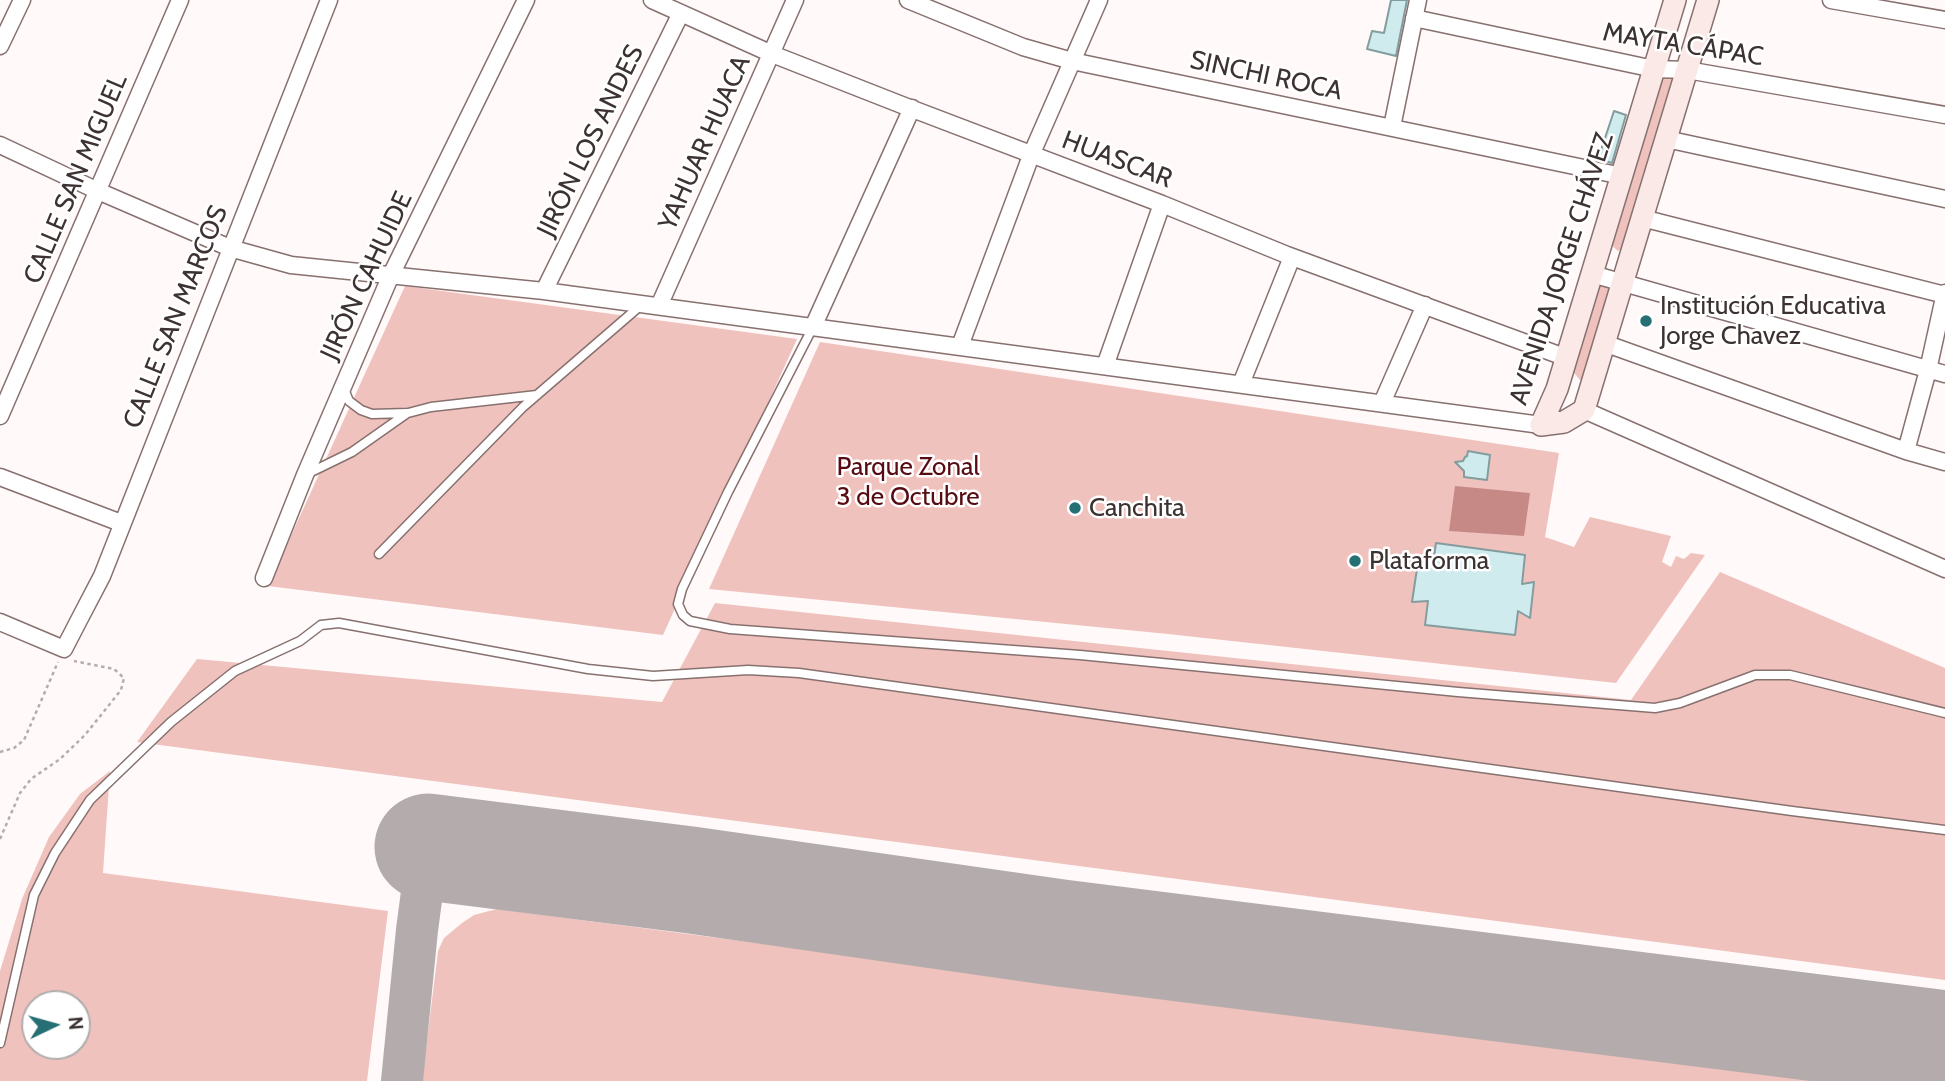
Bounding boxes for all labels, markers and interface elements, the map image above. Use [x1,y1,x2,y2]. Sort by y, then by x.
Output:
street label: MAYTA CÁPAC [1600,17,1766,73]
street label: JIRÓN LOS ANDES [531,40,651,242]
street label: SINCHI ROCA [1187,45,1345,107]
street label: YAHUAR HUACA [653,51,757,235]
street label: CALLE SAN MIGUEL [18,69,134,289]
street label: HUASCAR [1057,125,1177,195]
street label: AVENIDA JORGE CHÁVEZ [1503,129,1621,409]
street label: JIRÓN CAHUIDE [314,187,420,365]
street label: CALLE SAN MARCOS [117,201,235,433]
place label: Institución Educativa Jorge Chavez [1660,290,1886,352]
marker: Institución Educativa Jorge Chavez [1638,313,1654,329]
park label: Parque Zonal 3 de Octubre [836,451,980,512]
place label: Canchita [1089,492,1185,524]
marker: Canchita [1067,500,1083,516]
place label: Plataforma [1369,545,1489,577]
marker: Plataforma [1347,553,1363,569]
north arrow [21,990,91,1060]
text: N [63,1016,87,1031]

